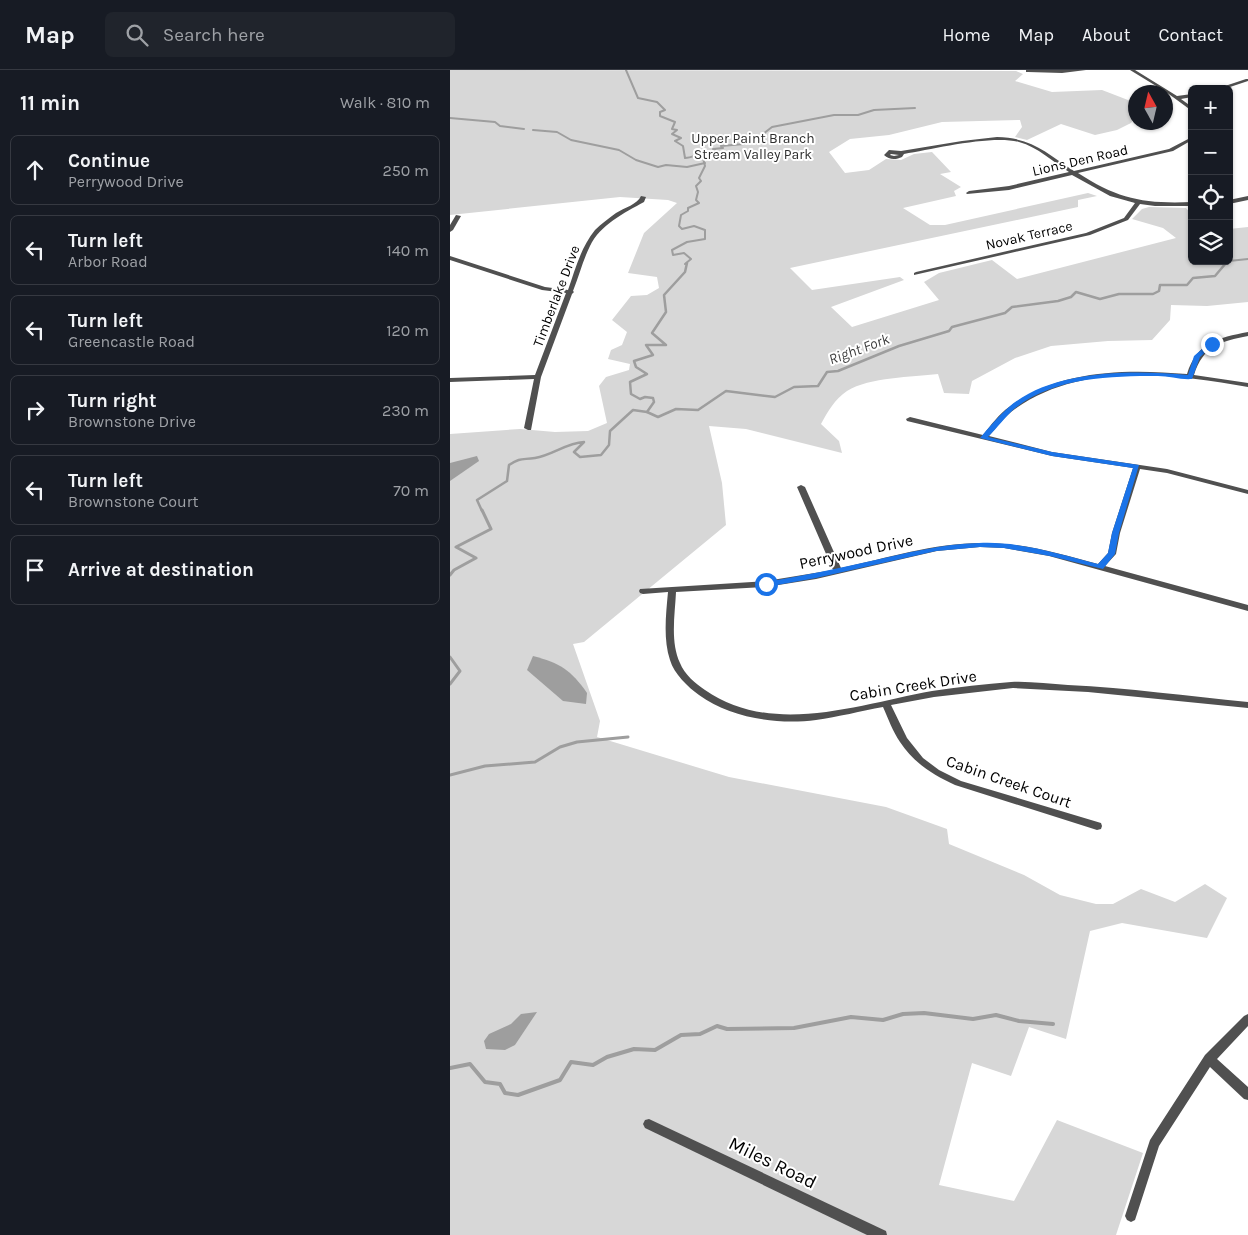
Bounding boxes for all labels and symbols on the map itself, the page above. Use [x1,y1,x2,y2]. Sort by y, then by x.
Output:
north arrow [1128,85,1173,130]
park label: Upper Paint Branch Stream Valley Park [691,130,815,163]
street label: Lions Den Road [1030,141,1130,180]
street label: Novak Terrace [984,217,1074,254]
street label: Timberlake Drive [529,243,584,349]
water label: Right Fork [826,330,892,368]
route end [1201,333,1224,356]
street label: Perrywood Drive [797,530,915,573]
route start [755,573,778,596]
street label: Cabin Creek Drive [848,666,978,705]
street label: Cabin Creek Court [944,751,1074,812]
street label: Miles Road [725,1132,820,1194]

